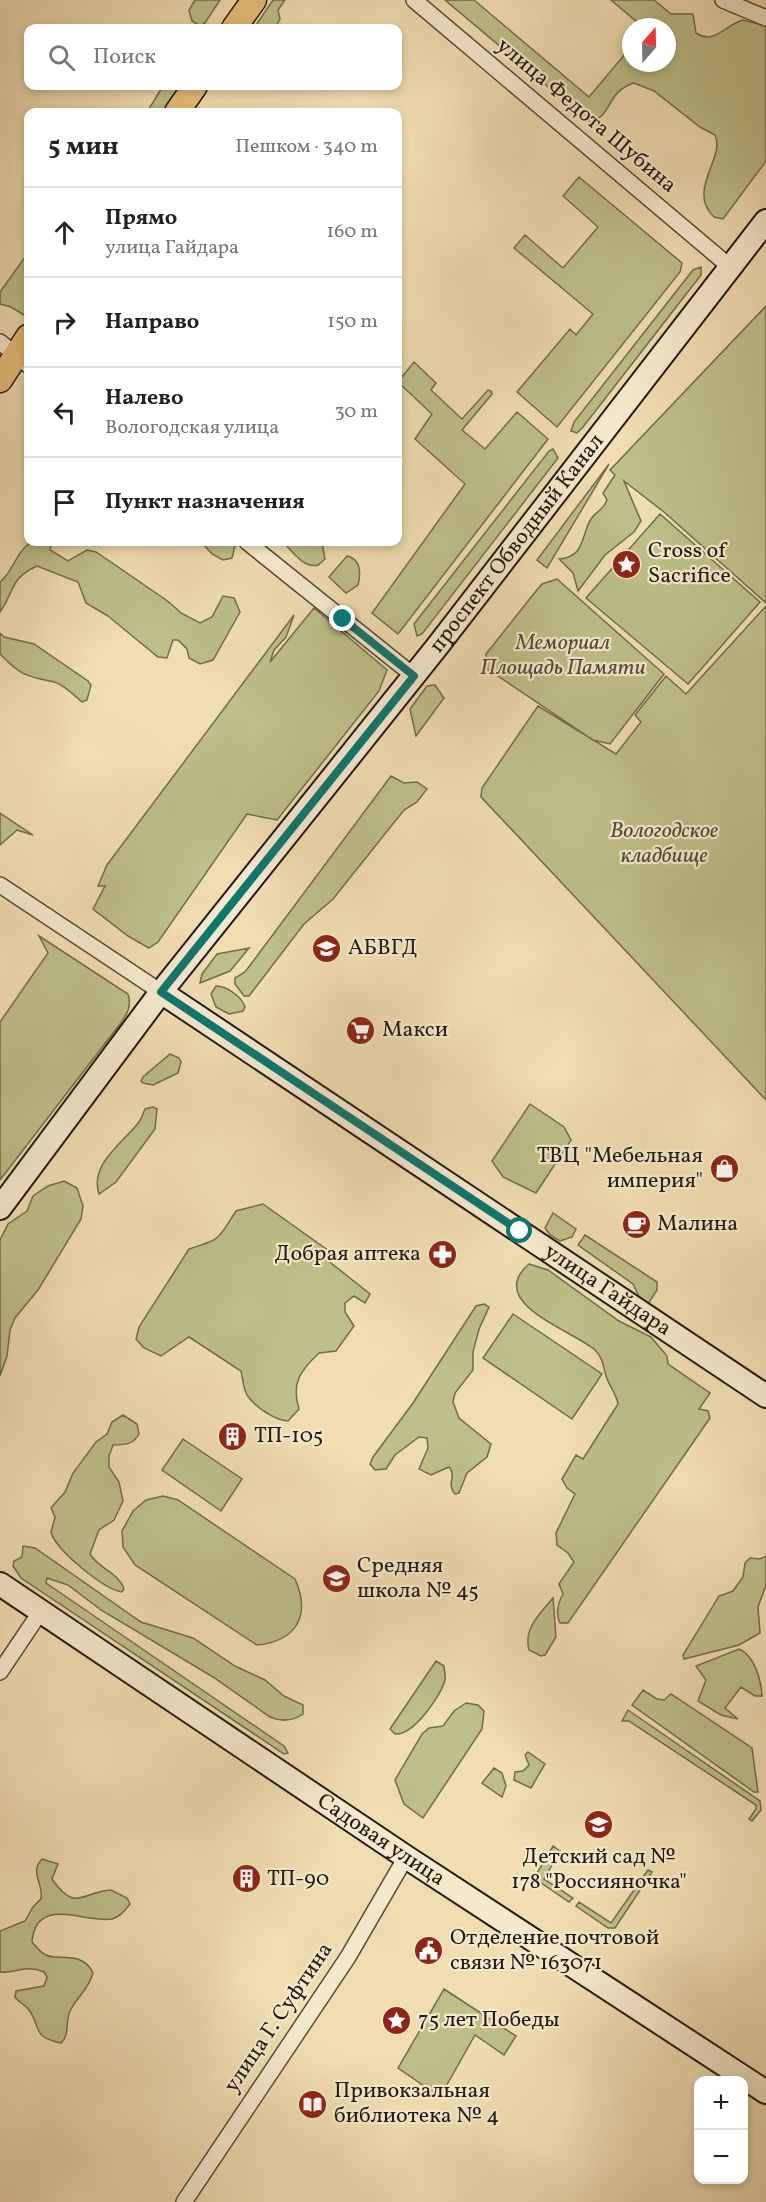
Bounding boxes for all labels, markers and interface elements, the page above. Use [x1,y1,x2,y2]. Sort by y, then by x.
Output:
north arrow [622,18,676,72]
search box [24,24,402,90]
street label: улица Федота Шубина [489,31,683,201]
icon: search [45,41,78,74]
text: Поиск [93,42,156,73]
text: 5 мин [48,129,119,165]
text: Пешком · 340 m [235,133,378,161]
text: Прямо [105,203,177,234]
icon: ahead [48,216,81,249]
text: 160 m [326,218,378,246]
text: улица Гайдара [105,234,239,262]
icon: right [48,306,81,339]
text: Направо [105,307,199,338]
text: 150 m [327,308,378,336]
text: Налево [105,383,184,414]
icon: left [48,396,81,429]
text: 30 m [334,398,378,426]
text: Вологодская улица [105,414,279,442]
street label: проспект Обводный Канал [422,427,612,660]
icon: arrive [48,486,81,519]
text: Пункт назначения [105,487,305,518]
place label: Cross of Sacrifice [648,536,731,592]
place icon: Cross of Sacrifice [611,548,643,580]
route end [329,605,355,631]
park label: Мемориал Площадь Памяти [480,628,646,684]
park label: Вологодское кладбище [610,816,718,872]
school or university icon: АБВГД [311,932,343,964]
place label: АБВГД [348,933,418,964]
supermarket icon: Макси [345,1014,377,1046]
place label: Макси [382,1015,448,1046]
place label: ТВЦ "Мебельная империя" [537,1141,703,1197]
shop icon: ТВЦ "Мебельная империя" [708,1153,740,1185]
cafe icon: Малина [620,1208,652,1240]
place label: Малина [657,1209,738,1240]
route start [506,1217,532,1243]
street label: улица Гайдара [538,1236,678,1344]
pharmacy icon: Добрая аптека [426,1238,458,1270]
place label: Добрая аптека [275,1239,421,1270]
building icon: ТП-105 [217,1420,249,1452]
place label: ТП-105 [254,1421,323,1452]
place label: Средняя школа № 45 [357,1551,479,1607]
school or university icon: Средняя школа № 45 [320,1563,352,1595]
street label: Садовая улица [311,1786,451,1894]
school or university icon: Детский сад № 178 "Россияночка" [583,1809,615,1841]
place label: Детский сад № 178 "Россияночка" [511,1842,687,1898]
building icon: ТП-90 [230,1863,262,1895]
place label: ТП-90 [267,1864,329,1895]
place label: Отделение почтовой связи № 163071 [450,1923,659,1979]
public building icon: Отделение почтовой связи № 163071 [413,1935,445,1967]
street label: улица Г. Суфтина [217,1937,341,2099]
place icon: 75 лет Победы [381,2004,413,2036]
place label: 75 лет Победы [418,2005,559,2036]
place label: Привокзальная библиотека № 4 [334,2076,499,2132]
map controls [694,2076,748,2184]
button: + [694,2076,748,2130]
library icon: Привокзальная библиотека № 4 [297,2088,329,2120]
button: − [694,2130,748,2184]

